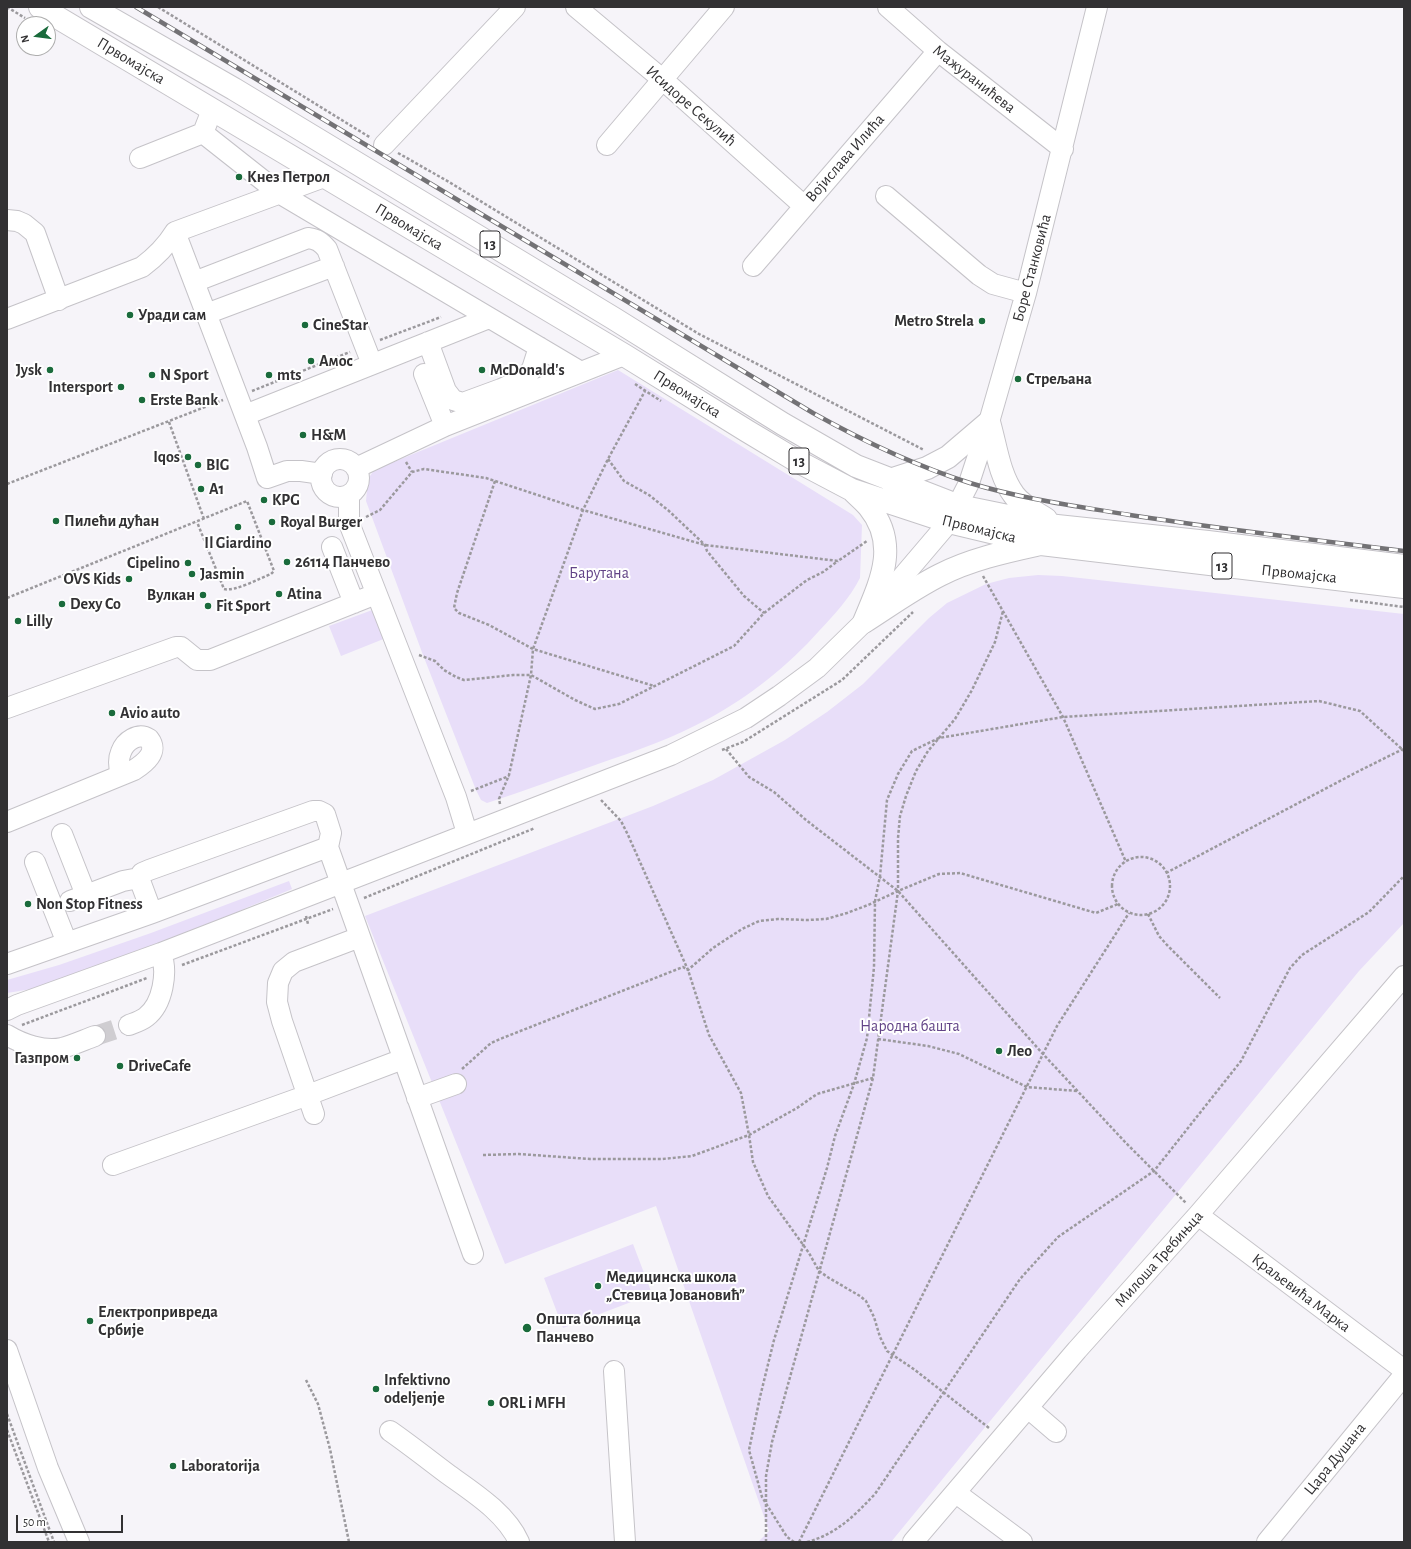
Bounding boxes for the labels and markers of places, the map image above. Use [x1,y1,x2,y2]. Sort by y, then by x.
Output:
place label: Кнез Петрол [247,167,330,187]
marker: Кнез Петрол [234,172,244,182]
place label: Уради сам [138,305,206,325]
marker: Уради сам [125,310,135,320]
place label: Metro Strela [894,311,974,331]
place label: CineStar [313,315,368,335]
marker: Metro Strela [977,316,987,326]
marker: CineStar [300,320,310,330]
place label: Амос [319,351,353,371]
marker: Амос [306,356,316,366]
place label: Jysk [16,360,42,380]
place label: McDonald's [490,360,565,380]
marker: Jysk [45,365,55,375]
place label: N Sport [160,365,209,385]
place label: mts [277,365,301,385]
marker: McDonald's [477,365,487,375]
place label: Стрељана [1026,369,1092,389]
marker: N Sport [147,370,157,380]
marker: mts [264,370,274,380]
marker: Стрељана [1013,374,1023,384]
place label: Intersport [48,377,113,397]
marker: Intersport [116,382,126,392]
place label: Erste Bank [150,390,218,410]
marker: Erste Bank [137,395,147,405]
place label: H&M [311,425,346,445]
marker: H&M [298,430,308,440]
place label: Iqos [153,447,180,467]
marker: Iqos [183,452,193,462]
place label: BIG [206,455,229,475]
marker: BIG [193,460,203,470]
place label: A1 [209,479,224,499]
marker: A1 [196,484,206,494]
place label: KPG [272,490,300,510]
marker: KPG [259,495,269,505]
place label: Пилећи дућан [64,511,159,531]
place label: Royal Burger [280,512,362,532]
marker: Пилећи дућан [51,516,61,526]
marker: Royal Burger [267,517,277,527]
marker: Il Giardino [233,522,243,532]
place label: Il Giardino [204,533,272,553]
place label: 26114 Панчево [295,552,390,572]
place label: Cipelino [127,553,180,573]
marker: 26114 Панчево [282,557,292,567]
marker: Cipelino [183,558,193,568]
place label: Jasmin [200,564,244,584]
place label: OVS Kids [63,569,121,589]
marker: Jasmin [187,569,197,579]
marker: OVS Kids [124,574,134,584]
place label: Atina [287,584,322,604]
place label: Вулкан [147,585,195,605]
marker: Atina [274,589,284,599]
marker: Вулкан [198,590,208,600]
place label: Dexy Co [70,594,121,614]
place label: Fit Sport [216,596,270,616]
marker: Dexy Co [57,599,67,609]
marker: Fit Sport [203,601,213,611]
place label: Lilly [26,611,53,631]
marker: Lilly [13,616,23,626]
place label: Avio auto [120,703,180,723]
marker: Avio auto [107,708,117,718]
place label: Non Stop Fitness [36,894,143,914]
marker: Non Stop Fitness [23,899,33,909]
place label: Лео [1007,1041,1032,1061]
marker: Лео [994,1046,1004,1056]
place label: Газпром [14,1048,69,1068]
marker: Газпром [72,1053,82,1063]
place label: DriveCafe [128,1056,191,1076]
marker: DriveCafe [115,1061,125,1071]
place label: Медицинска школа „Стевица Јовановић” [606,1267,745,1305]
marker: Медицинска школа „Стевица Јовановић” [593,1281,603,1291]
place label: Електропривреда Србије [98,1302,218,1340]
place label: Општа болница Панчево [536,1309,641,1347]
marker: Електропривреда Србије [85,1316,95,1326]
marker: Општа болница Панчево [521,1322,533,1334]
place label: Infektivno odeljenje [384,1370,451,1408]
marker: Infektivno odeljenje [371,1384,381,1394]
place label: ORL i MFH [499,1393,566,1413]
marker: ORL i MFH [486,1398,496,1408]
place label: Laboratorija [181,1456,260,1476]
marker: Laboratorija [168,1461,178,1471]

